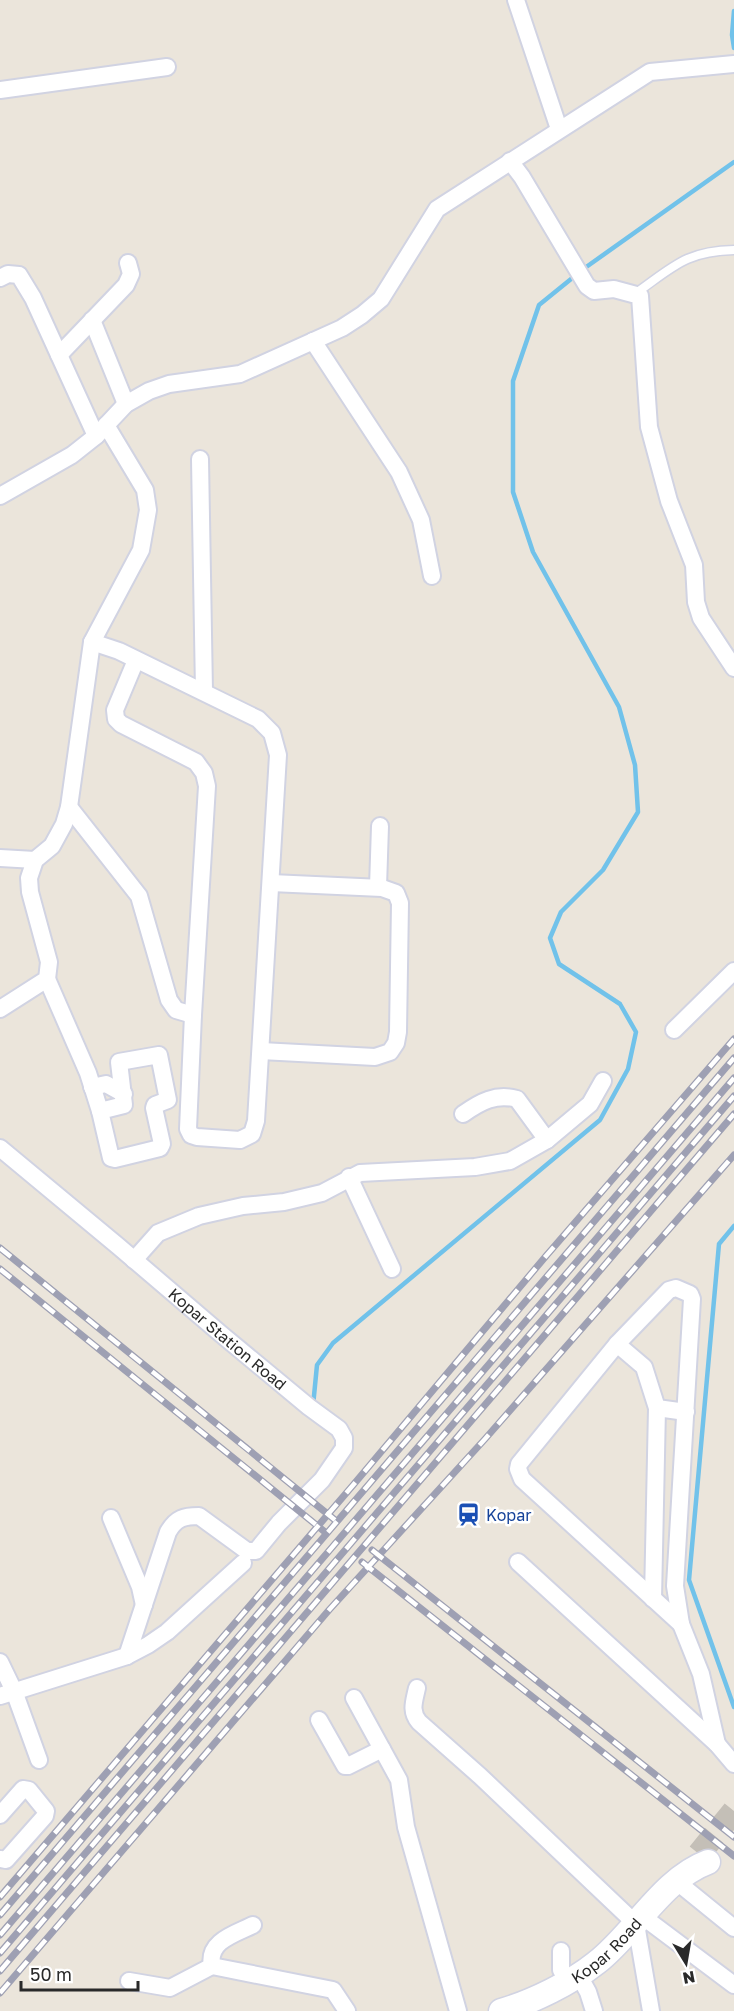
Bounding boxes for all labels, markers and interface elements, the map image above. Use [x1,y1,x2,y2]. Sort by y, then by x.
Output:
street label: Kopar Station Road [164,1284,291,1394]
station icon: Kopar [455,1502,481,1528]
place label: Kopar [486,1505,531,1525]
street label: Kopar Road [567,1914,646,1988]
north arrow [656,1933,716,1993]
scale bar [21,1954,138,1992]
text: 50 m [30,1963,72,1985]
text: N [681,1967,697,1989]

